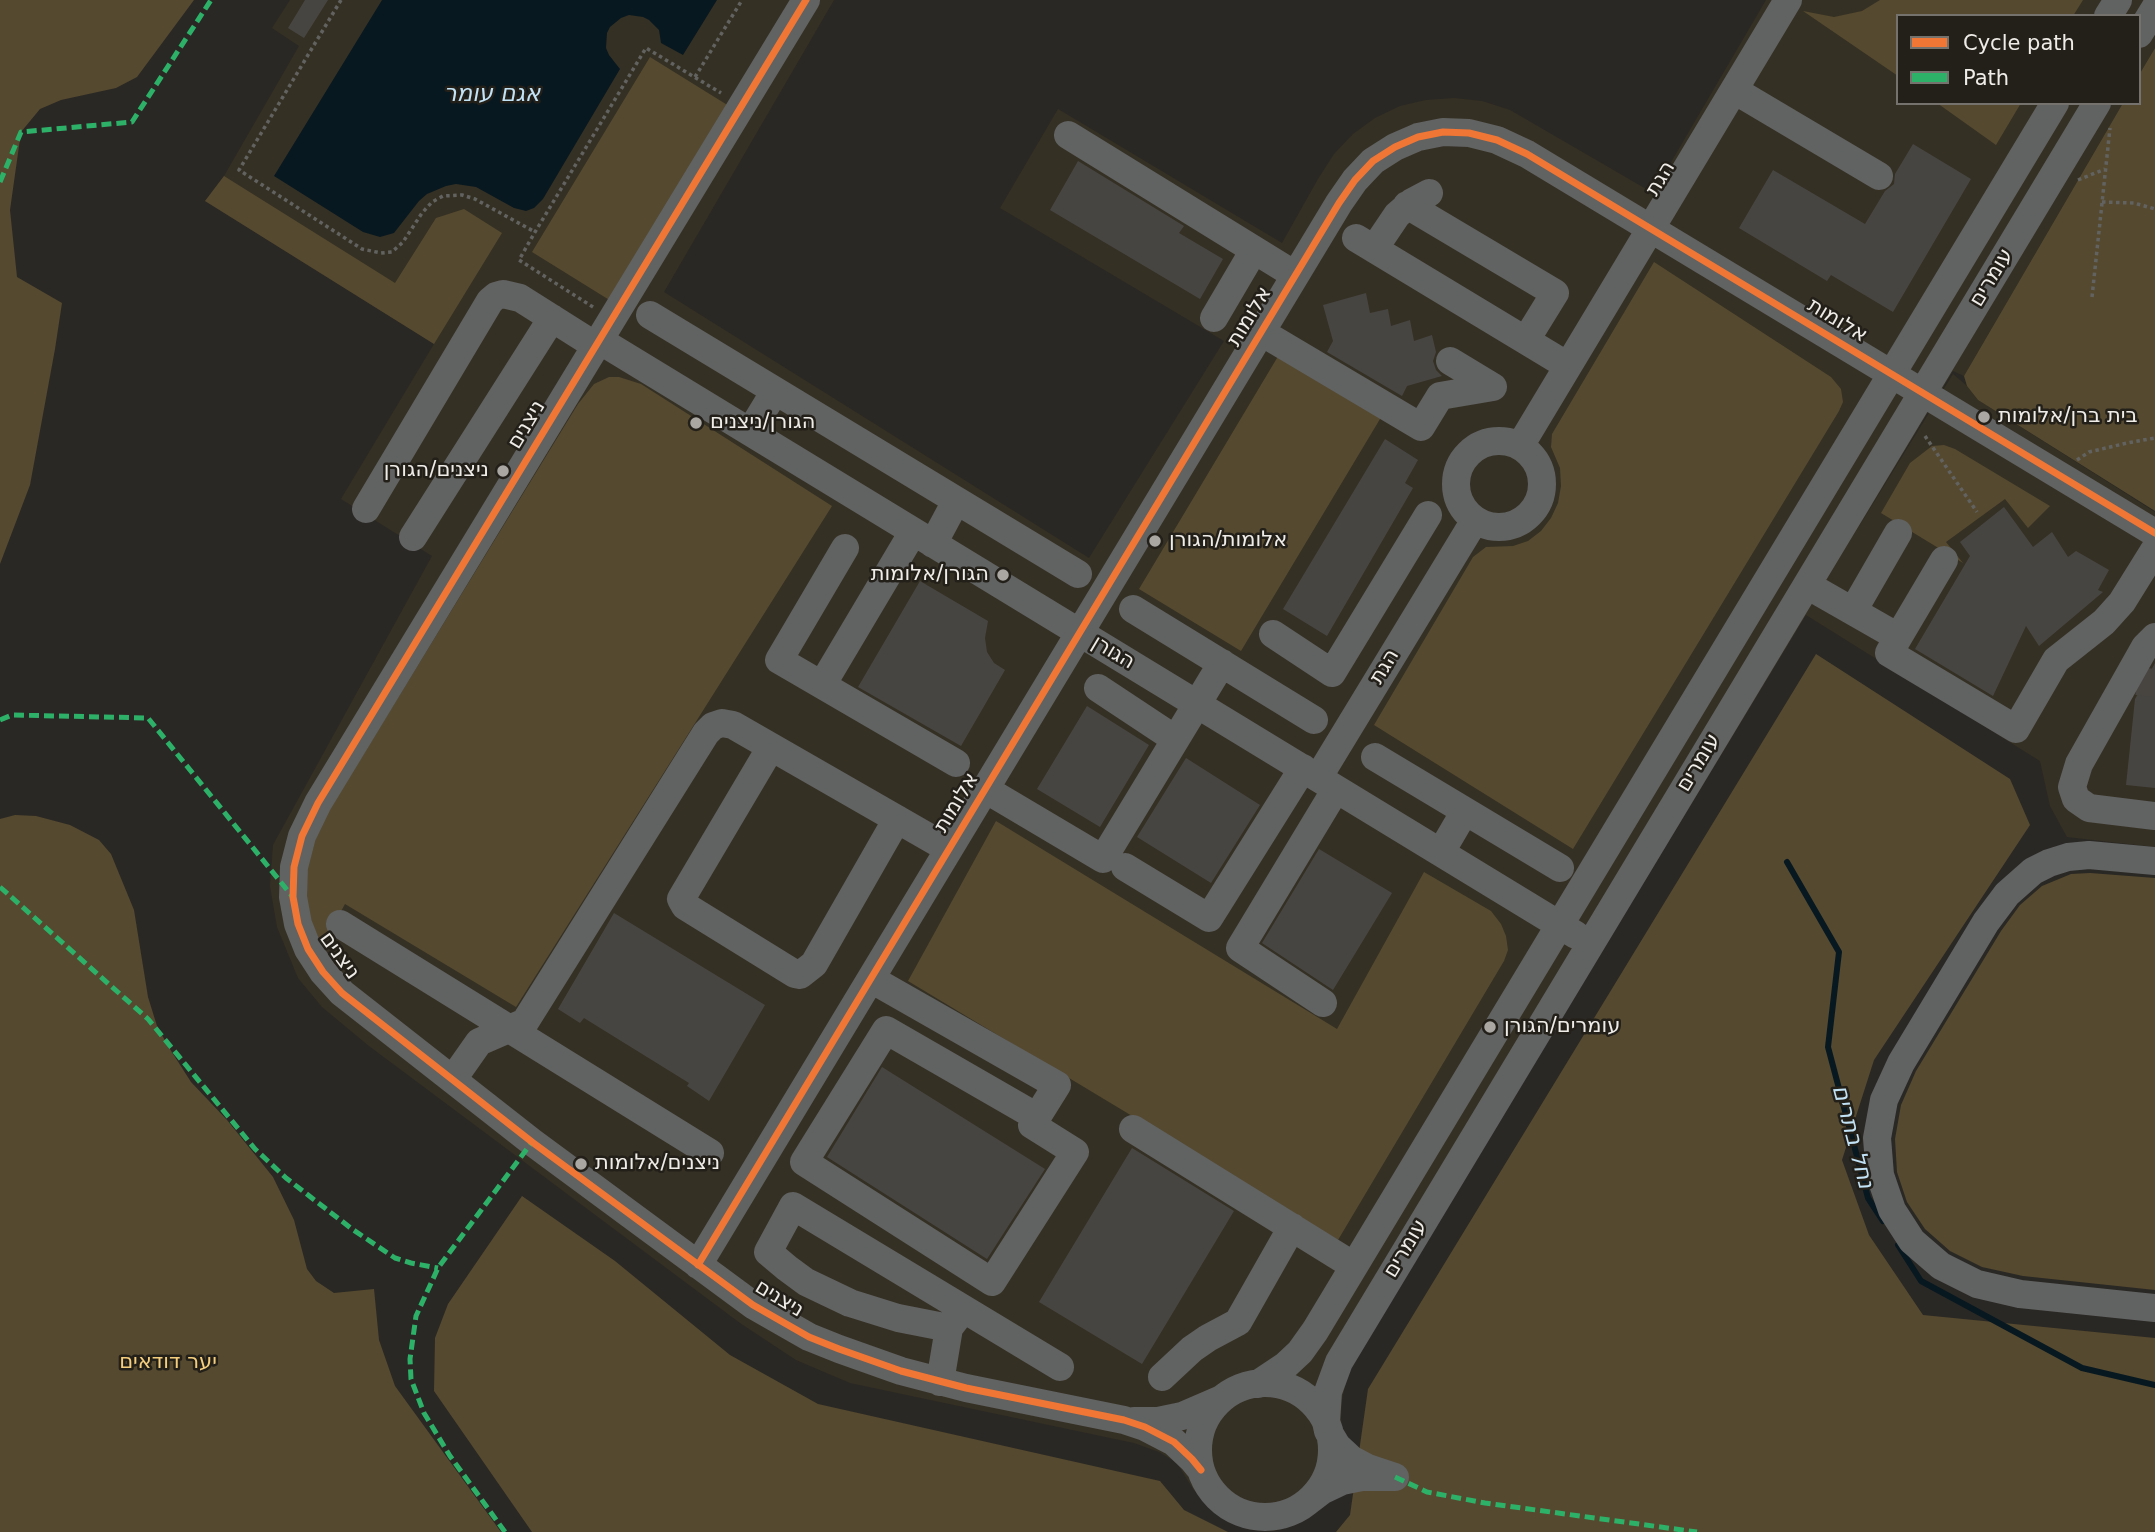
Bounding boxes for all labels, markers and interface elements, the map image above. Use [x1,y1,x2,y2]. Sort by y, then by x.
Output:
legend [1896,14,2141,105]
text: Cycle path [1963,31,2075,55]
text: Path [1963,66,2009,90]
water label: אגם עומר [444,81,540,109]
street label: הגת [1641,157,1681,201]
street label: עומרים [1965,244,2019,312]
street label: אלומות [1222,282,1278,352]
street label: אלומות [1802,293,1872,349]
street label: ניצנים [503,396,551,454]
place label: בית ברן/אלומות [1998,404,2138,430]
marker: בית ברן/אלומות [1976,409,1992,425]
place label: הגורן/ניצנים [710,410,815,436]
marker: הגורן/ניצנים [688,415,704,431]
place label: ניצנים/הגורן [384,458,489,484]
marker: ניצנים/הגורן [495,463,511,479]
place label: אלומות/הגורן [1169,528,1287,554]
marker: אלומות/הגורן [1147,533,1163,549]
place label: הגורן/אלומות [871,562,989,588]
marker: הגורן/אלומות [995,567,1011,583]
street label: הגורן [1087,630,1139,676]
street label: הגת [1365,645,1405,689]
street label: עומרים [1672,729,1726,797]
street label: אלומות [929,768,985,838]
street label: ניצנים [313,927,365,985]
place label: עומרים/הגורן [1504,1014,1620,1040]
marker: עומרים/הגורן [1482,1019,1498,1035]
water label: נחל בתרים [1825,1082,1879,1192]
place label: ניצנים/אלומות [595,1151,720,1177]
marker: ניצנים/אלומות [573,1156,589,1172]
street label: עומרים [1379,1215,1433,1283]
street label: ניצנים [750,1275,808,1323]
park label: יער דודאים [119,1350,217,1376]

